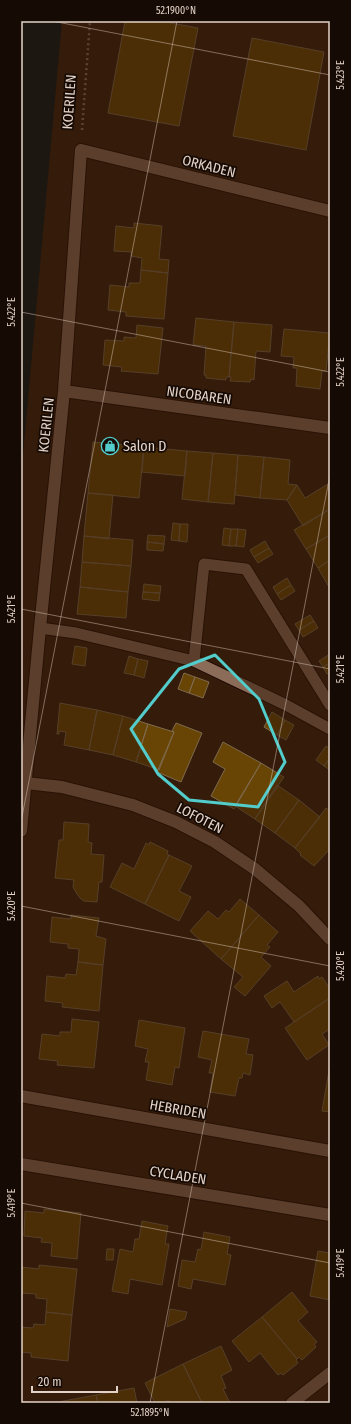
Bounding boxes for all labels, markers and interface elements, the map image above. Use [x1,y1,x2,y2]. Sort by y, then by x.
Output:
text: 52.1900°N [156,5,196,17]
text: 5.423°E [335,60,347,90]
street label: KOERILEN [59,74,80,130]
street label: ORKADEN [180,152,237,181]
text: 5.422°E [6,297,18,327]
text: 5.422°E [335,357,347,387]
street label: NICOBAREN [165,383,233,408]
street label: KOERILEN [35,397,58,453]
shop icon: Salon D [100,436,120,456]
place label: Salon D [123,438,166,455]
text: 5.421°E [6,594,18,623]
text: 5.421°E [335,654,347,683]
street label: LOFOTEN [174,799,226,837]
text: 5.420°E [6,891,18,921]
text: 5.420°E [335,951,347,981]
street label: HEBRIDEN [148,1096,208,1123]
street label: CYCLADEN [148,1163,208,1188]
text: 5.419°E [6,1188,18,1217]
text: 5.419°E [335,1248,347,1277]
scale bar [32,1368,117,1394]
text: 20 m [38,1375,62,1389]
text: 52.1895°N [131,1407,169,1419]

